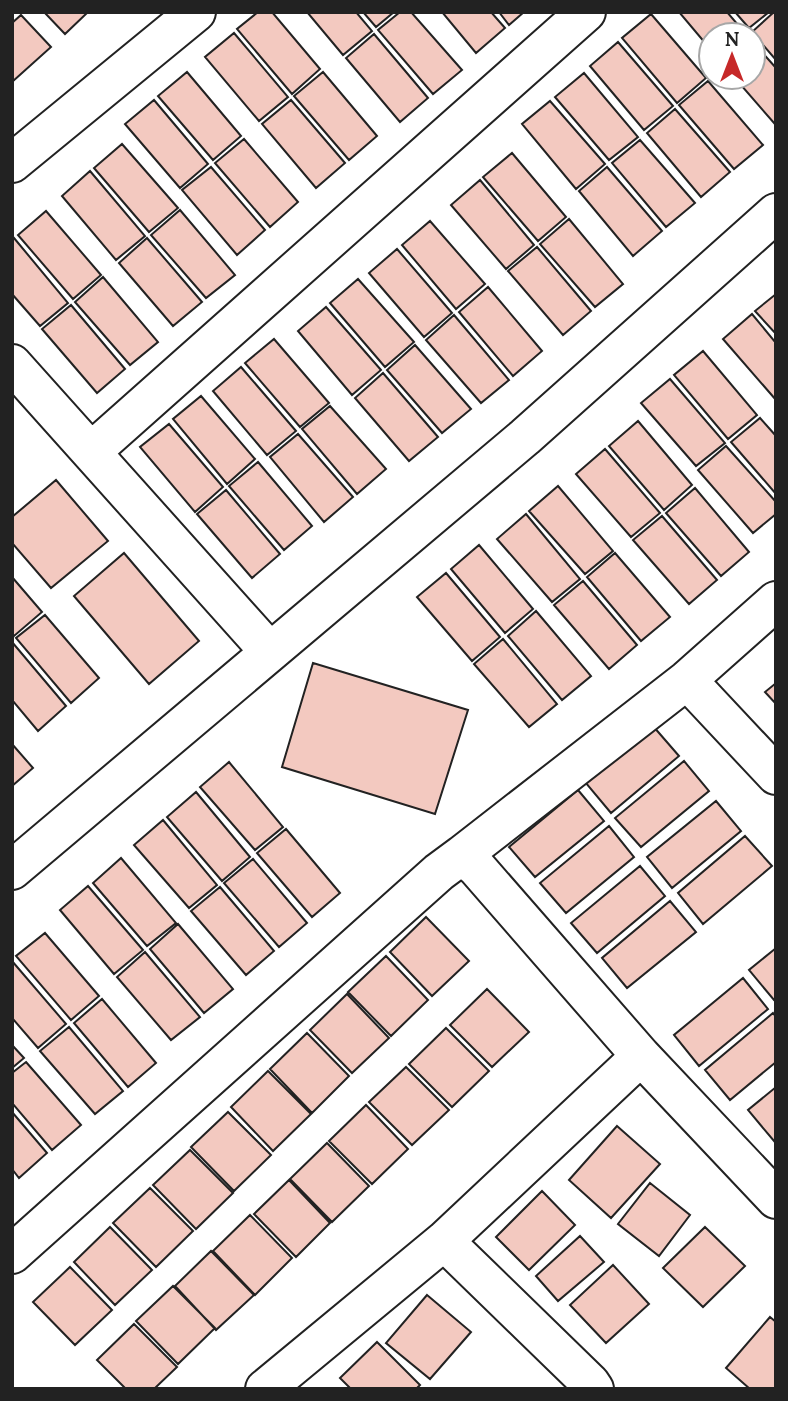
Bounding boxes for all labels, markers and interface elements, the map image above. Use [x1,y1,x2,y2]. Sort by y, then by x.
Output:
north arrow [697,21,767,91]
text: N [725,27,740,51]

